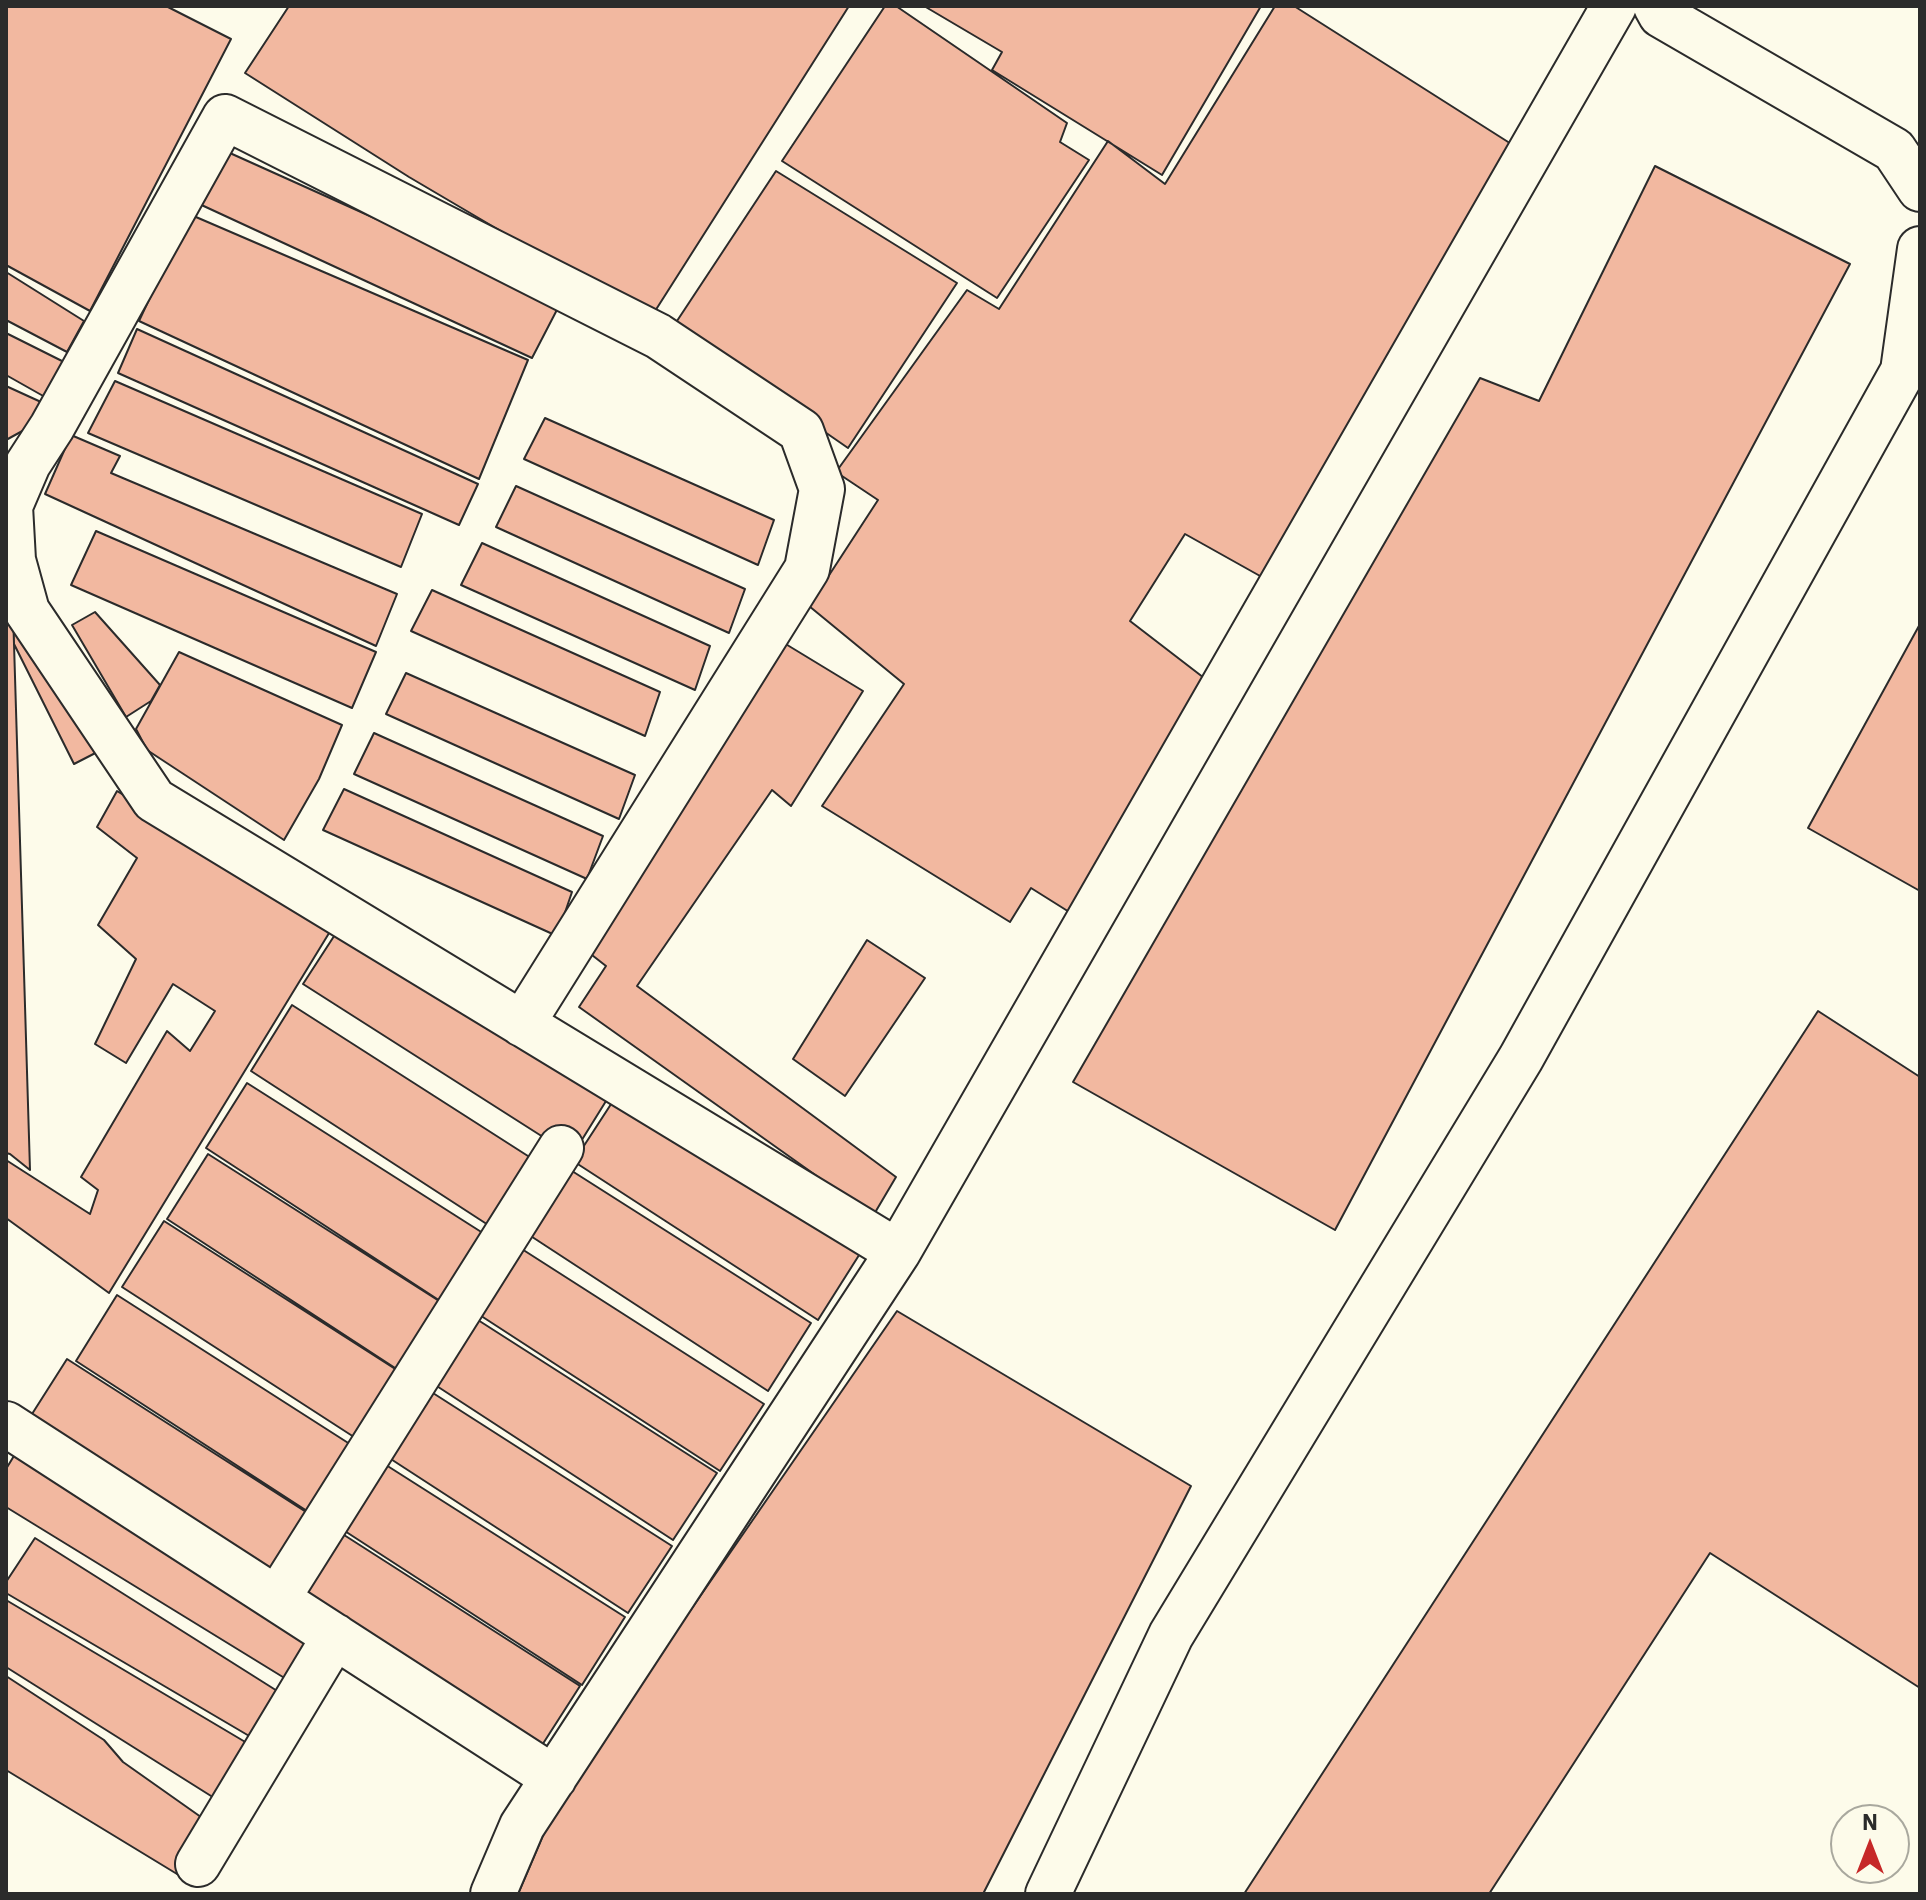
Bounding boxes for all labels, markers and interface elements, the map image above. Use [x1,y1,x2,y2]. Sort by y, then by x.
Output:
north arrow [1830,1804,1910,1884]
text: N [1862,1807,1878,1836]

